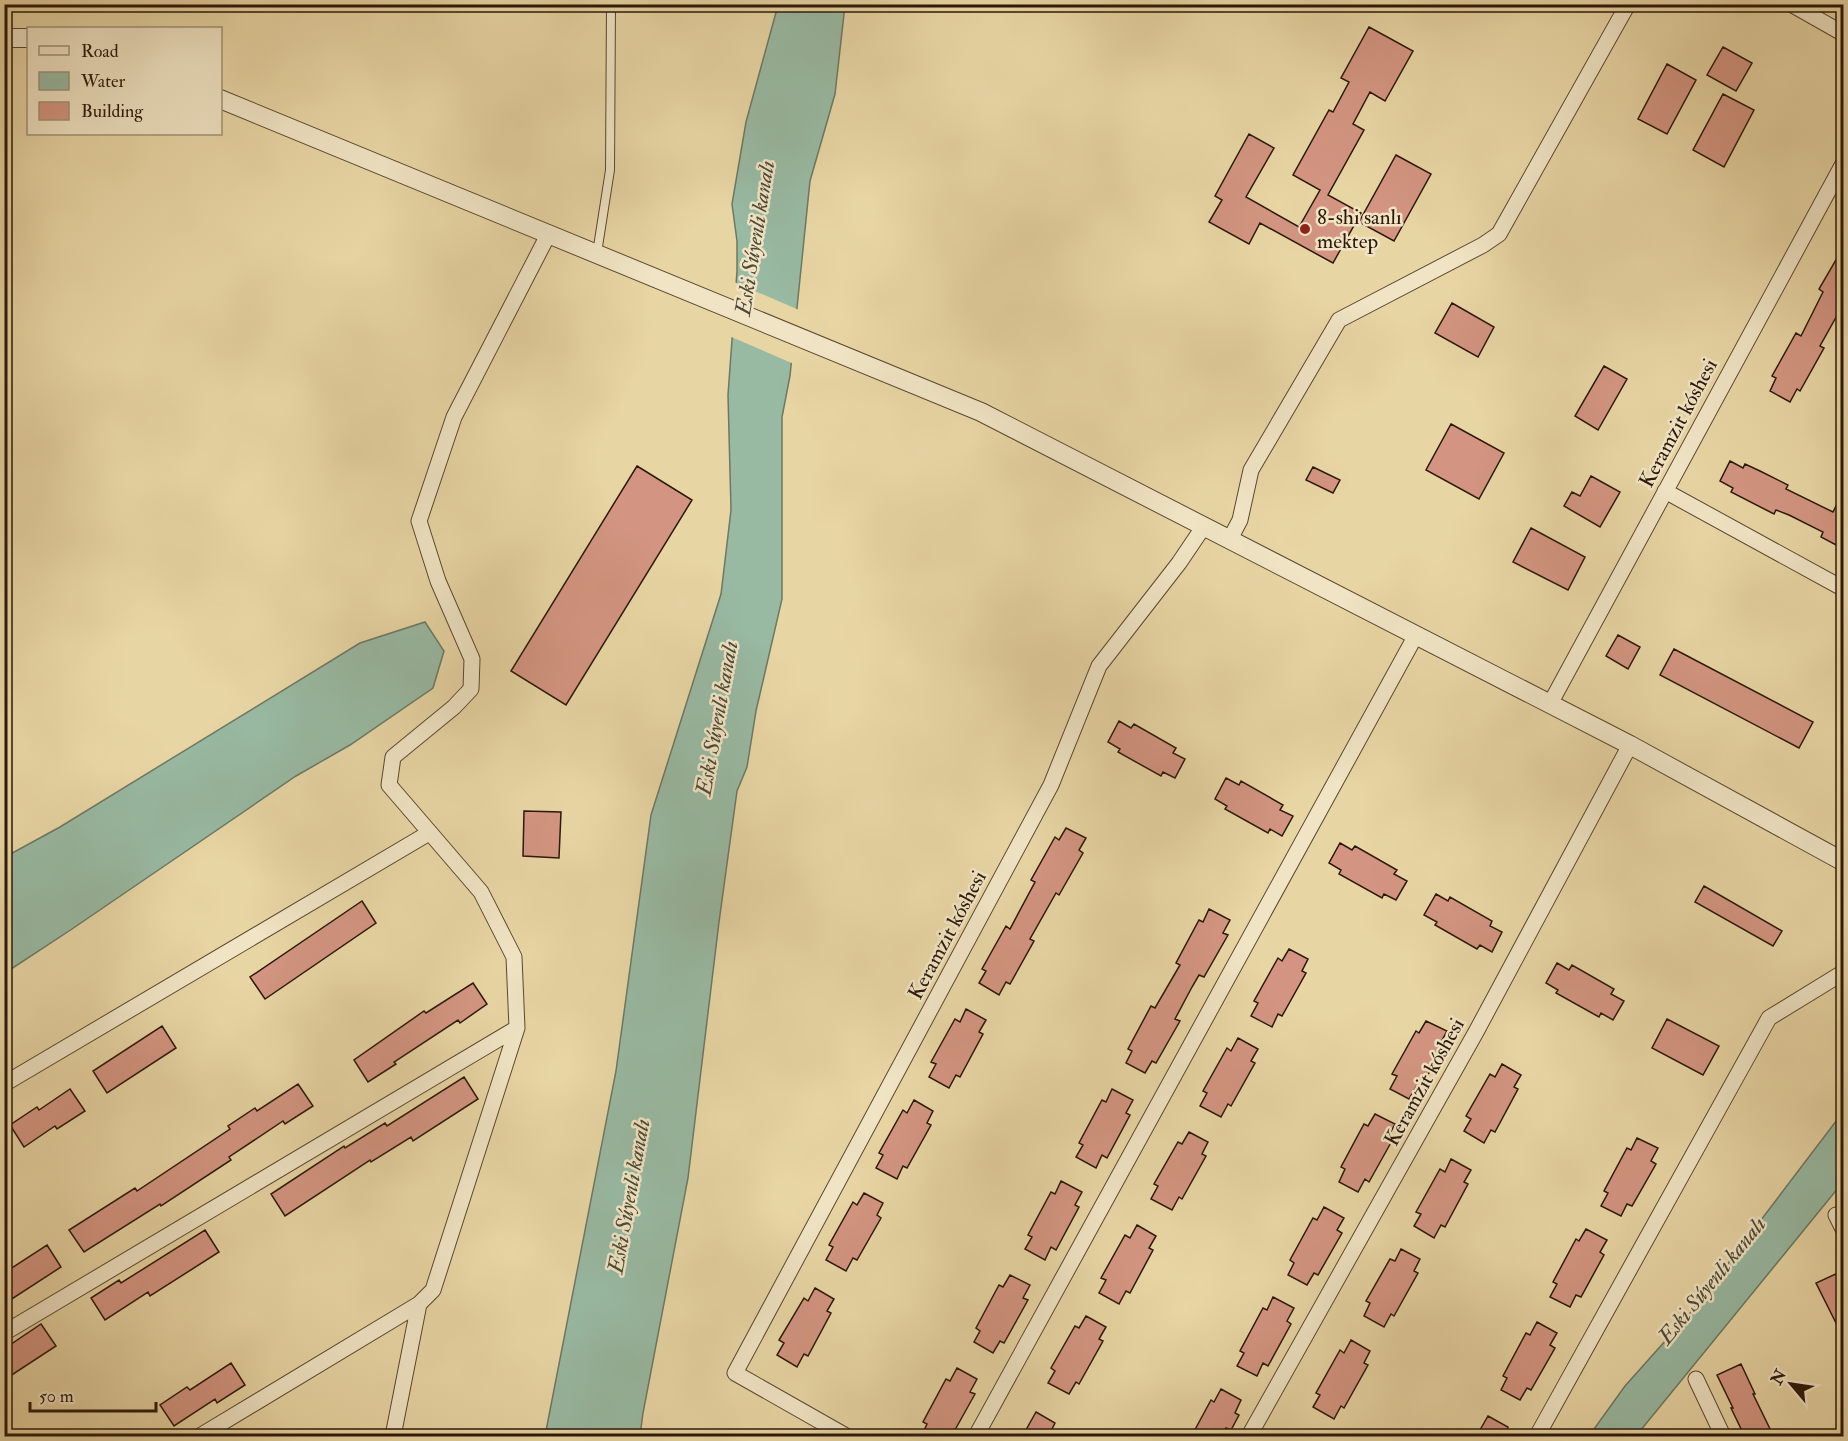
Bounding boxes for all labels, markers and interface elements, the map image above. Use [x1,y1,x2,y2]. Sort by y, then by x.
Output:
legend [27,27,222,135]
text: Road [81,40,119,63]
text: Water [80,70,125,93]
text: Building [81,100,144,123]
water label: Eski Súyenli kanalı [729,159,781,320]
place label: 8-shi sanlı mektep [1317,204,1402,255]
marker: 8-shi sanlı mektep [1298,222,1312,236]
street label: Keramzit kóshesi [1633,354,1724,492]
water label: Eski Súyenli kanalı [689,639,744,800]
street label: Keramzit kóshesi [902,866,993,1004]
street label: Keramzit kóshesi [1378,1013,1471,1151]
water label: Eski Súyenli kanalı [601,1117,656,1278]
water label: Eski Súyenli kanalı [1650,1211,1772,1352]
north arrow [1761,1354,1821,1414]
text: N [1766,1366,1791,1389]
scale bar [30,1375,156,1413]
text: 50 m [39,1385,74,1408]

